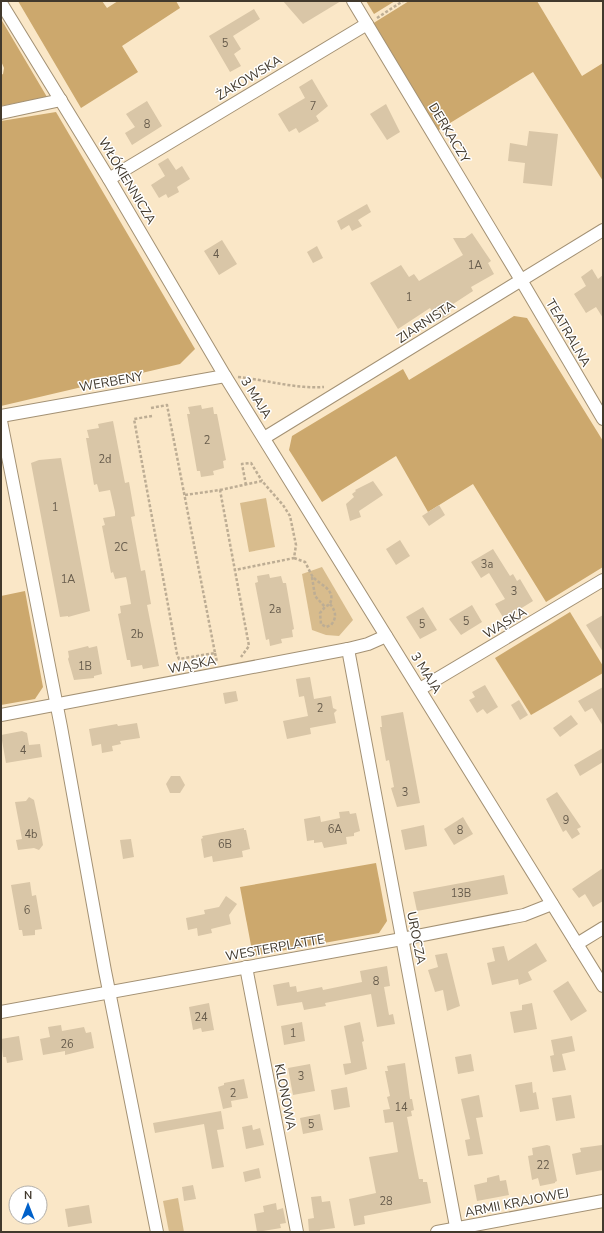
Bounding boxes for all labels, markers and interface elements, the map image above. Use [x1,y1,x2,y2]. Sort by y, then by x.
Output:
house number: 5 [222,36,229,51]
street label: ŻAKOWSKA [212,50,286,105]
house number: 7 [310,99,316,114]
street label: DERKACZY [424,100,474,167]
house number: 8 [144,117,151,132]
street label: WŁÓKIENNICZA [94,134,161,228]
house number: 4 [213,247,220,262]
house number: 1A [468,258,482,273]
house number: 1 [406,290,412,305]
street label: ZIARNISTA [393,296,459,348]
street label: TEATRALNA [541,296,595,371]
street label: WERBENY [78,368,144,396]
street label: 3 MAJA [236,374,276,423]
house number: 2 [204,433,210,448]
house number: 2d [98,452,112,467]
house number: 1 [52,500,58,515]
house number: 2C [114,540,128,555]
house number: 3a [481,557,493,572]
house number: 1A [61,572,75,587]
house number: 3 [511,584,517,599]
house number: 2a [269,602,281,617]
street label: WĄSKA [480,603,531,643]
house number: 5 [463,614,470,629]
house number: 5 [419,617,426,632]
house number: 2b [130,627,144,642]
street label: 3 MAJA [406,649,446,698]
street label: WĄSKA [167,651,218,678]
house number: 1B [78,659,92,674]
house number: 2 [317,701,323,716]
house number: 4 [20,743,27,758]
house number: 3 [402,785,408,800]
house number: 9 [563,813,569,828]
house number: 6A [328,822,342,837]
house number: 8 [457,823,464,838]
house number: 4b [24,827,38,842]
house number: 6B [218,837,232,852]
house number: 13B [451,886,471,901]
house number: 6 [24,903,31,918]
street label: UROCZA [402,910,430,967]
street label: WESTERPLATTE [224,930,326,966]
house number: 8 [373,974,380,989]
house number: 24 [194,1010,208,1025]
house number: 1 [290,1026,296,1041]
house number: 26 [60,1037,74,1052]
street label: KLONOWA [270,1062,300,1132]
house number: 3 [298,1069,304,1084]
house number: 2 [230,1086,236,1101]
house number: 14 [394,1100,408,1115]
house number: 5 [308,1117,315,1132]
house number: 22 [536,1158,550,1173]
street label: ARMII KRAJOWEJ [463,1184,571,1222]
north arrow [8,1185,48,1225]
text: N [24,1188,32,1203]
house number: 28 [379,1194,393,1209]

